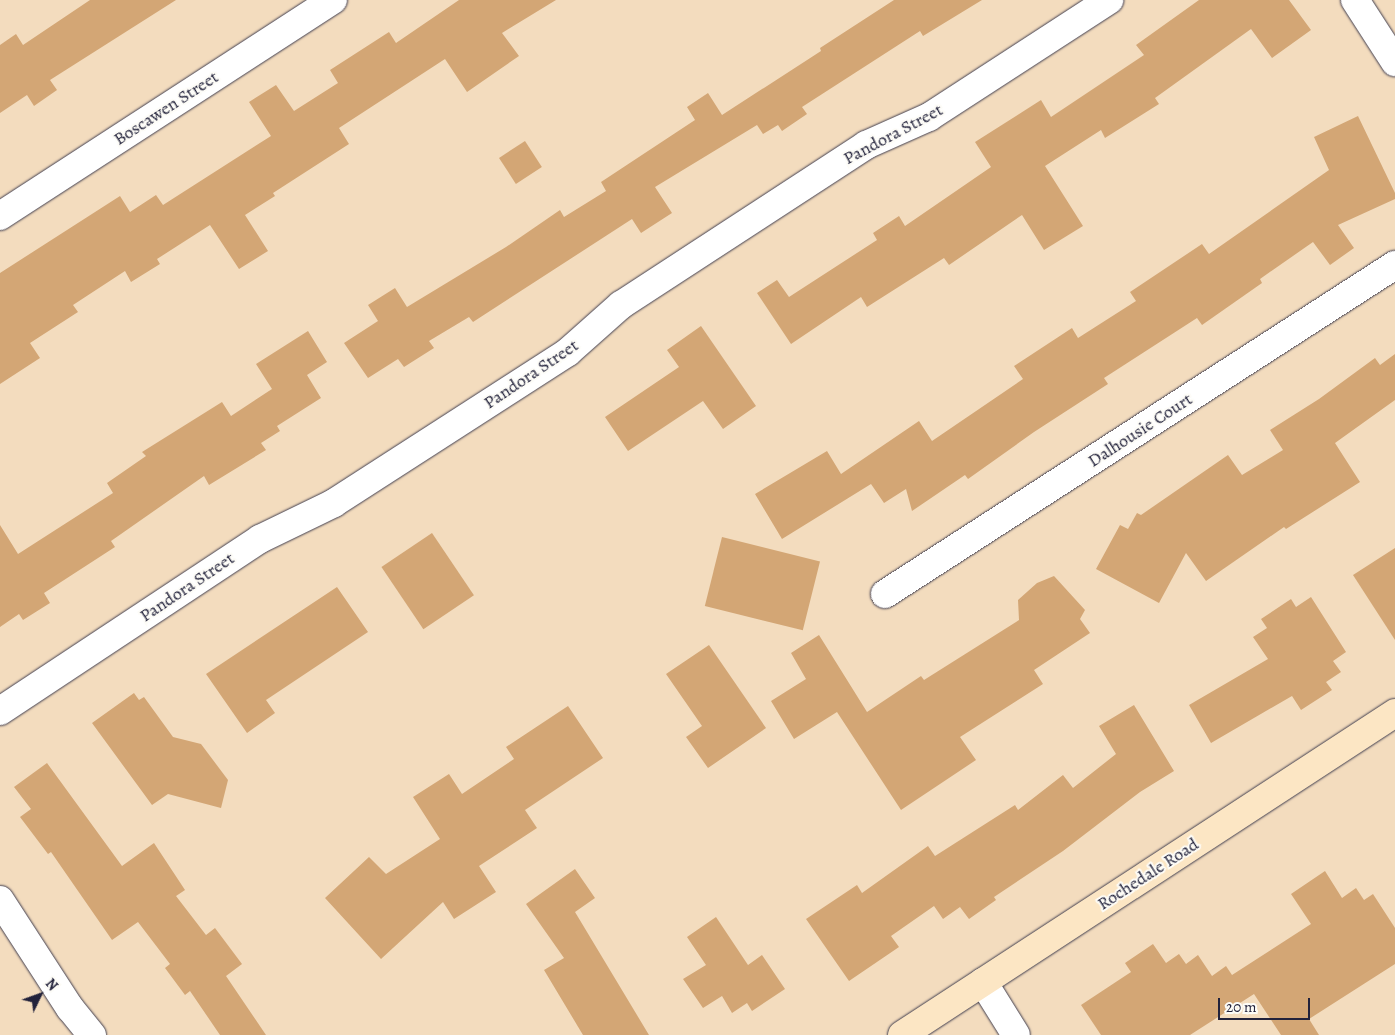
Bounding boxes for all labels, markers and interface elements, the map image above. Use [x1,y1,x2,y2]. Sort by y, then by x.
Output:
street label: Boscawen Street [110,66,222,150]
street label: Pandora Street [840,99,946,169]
street label: Pandora Street [480,334,582,414]
street label: Dalhousie Court [1084,388,1196,472]
street label: Pandora Street [136,547,238,627]
street label: Rochedale Road [1093,833,1203,915]
north arrow [15,970,65,1020]
text: N [41,974,62,995]
scale bar [1220,988,1312,1020]
text: 20 m [1226,997,1257,1017]

